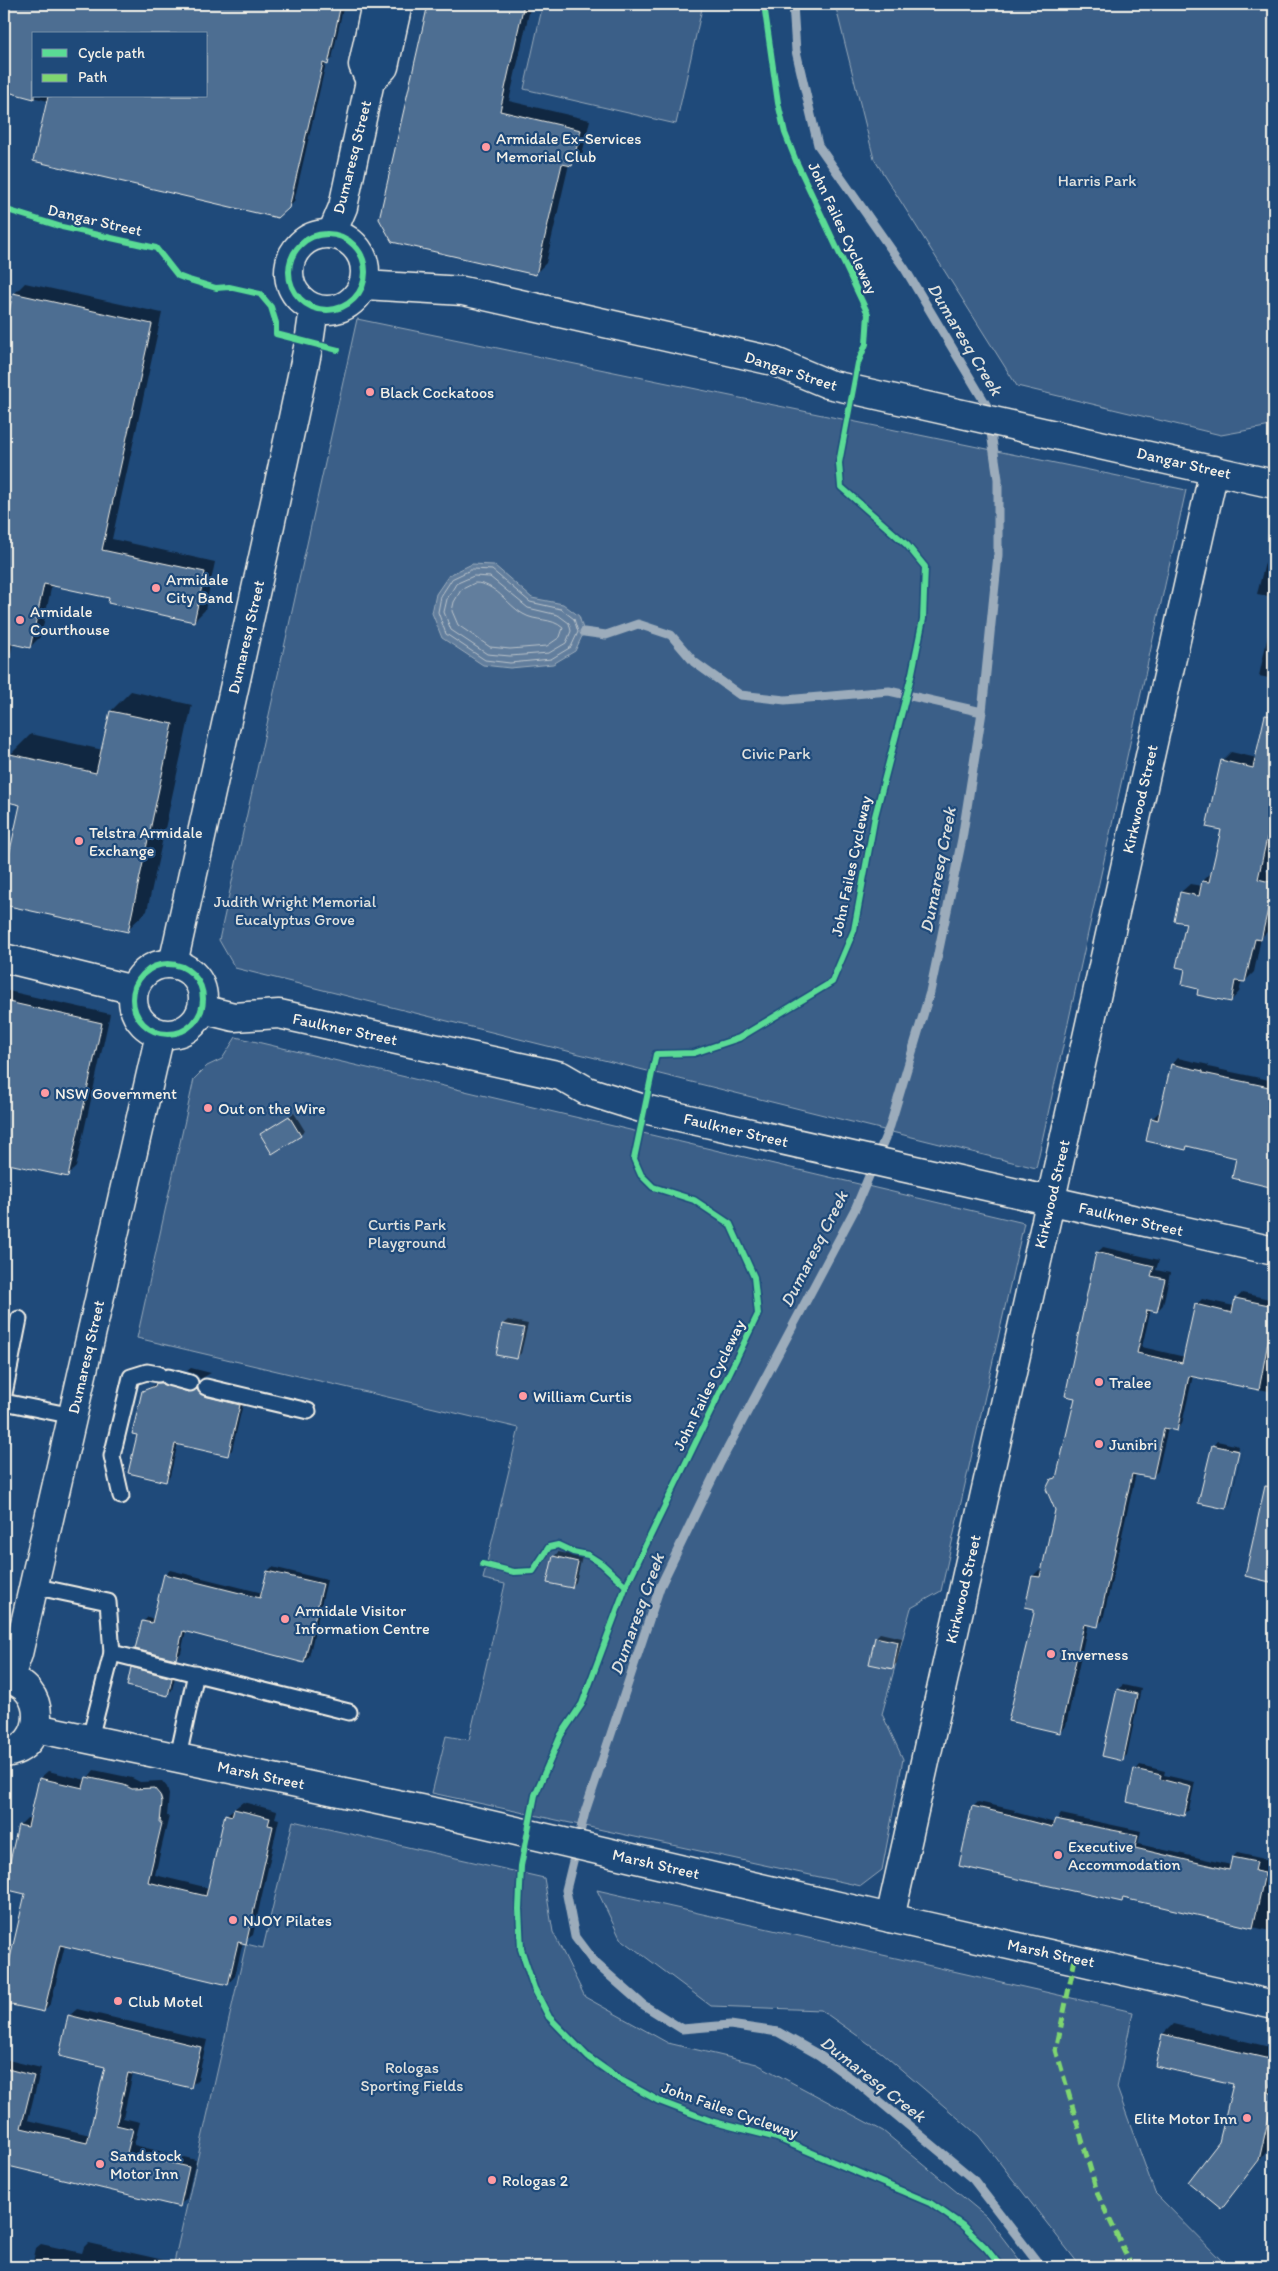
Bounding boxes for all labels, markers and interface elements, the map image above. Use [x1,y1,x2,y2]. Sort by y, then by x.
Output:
legend [32,32,208,98]
text: Cycle path [78,44,145,62]
text: Path [78,68,107,86]
street label: Dumaresq Street [329,98,375,216]
place label: Armidale Ex-Services Memorial Club [496,129,641,166]
marker: Armidale Ex-Services Memorial Club [480,141,492,153]
street label: John Failes Cycleway [804,159,882,297]
park label: Harris Park [1058,171,1136,190]
street label: Dangar Street [46,200,144,240]
water label: Dumaresq Creek [923,279,1008,401]
street label: Dangar Street [742,347,840,395]
place label: Black Cockatoos [380,383,494,402]
marker: Black Cockatoos [364,386,376,398]
street label: Dangar Street [1135,443,1233,483]
place label: Armidale City Band [166,570,234,607]
street label: Dumaresq Street [224,578,268,696]
marker: Armidale City Band [150,582,162,594]
place label: Armidale Courthouse [30,602,110,639]
marker: Armidale Courthouse [14,614,26,626]
street label: Kirkwood Street [1118,743,1162,855]
park label: Civic Park [742,744,811,763]
street label: John Failes Cycleway [827,794,875,938]
water label: Dumaresq Creek [915,804,961,935]
place label: Telstra Armidale Exchange [89,823,203,860]
marker: Telstra Armidale Exchange [73,835,85,847]
park label: Judith Wright Memorial Eucalyptus Grove [214,892,377,929]
street label: Faulkner Street [291,1009,399,1049]
place label: NSW Government [55,1084,177,1103]
marker: NSW Government [39,1087,51,1099]
place label: Out on the Wire [218,1099,326,1118]
marker: Out on the Wire [202,1102,214,1114]
street label: Faulkner Street [682,1109,790,1151]
street label: Kirkwood Street [1030,1138,1074,1250]
water label: Dumaresq Creek [775,1186,854,1311]
street label: Faulkner Street [1077,1198,1185,1240]
park label: Curtis Park Playground [368,1215,446,1252]
street label: Dumaresq Street [64,1298,108,1416]
street label: John Failes Cycleway [669,1316,749,1454]
place label: Tralee [1109,1373,1152,1392]
marker: Tralee [1093,1376,1105,1388]
place label: William Curtis [533,1387,632,1406]
marker: William Curtis [517,1390,529,1402]
place label: Junibri [1109,1435,1157,1454]
marker: Junibri [1093,1438,1105,1450]
street label: Kirkwood Street [941,1533,985,1645]
water label: Dumaresq Creek [605,1549,670,1678]
place label: Armidale Visitor Information Centre [295,1601,430,1638]
marker: Armidale Visitor Information Centre [279,1613,291,1625]
place label: Inverness [1061,1645,1128,1664]
marker: Inverness [1045,1648,1057,1660]
street label: Marsh Street [216,1756,306,1794]
place label: Executive Accommodation [1068,1837,1180,1874]
street label: Marsh Street [611,1845,701,1883]
marker: Executive Accommodation [1052,1849,1064,1861]
place label: NJOY Pilates [243,1911,332,1930]
marker: NJOY Pilates [227,1914,239,1926]
street label: Marsh Street [1006,1934,1096,1972]
place label: Club Motel [128,1992,203,2011]
marker: Club Motel [112,1995,124,2007]
water label: Dumaresq Creek [816,2031,931,2128]
park label: Rologas Sporting Fields [361,2058,463,2095]
street label: John Failes Cycleway [659,2078,801,2142]
place label: Elite Motor Inn [1134,2109,1237,2128]
marker: Elite Motor Inn [1241,2112,1253,2124]
place label: Sandstock Motor Inn [110,2146,183,2183]
marker: Sandstock Motor Inn [94,2158,106,2170]
place label: Rologas 2 [502,2171,569,2190]
marker: Rologas 2 [486,2174,498,2186]

